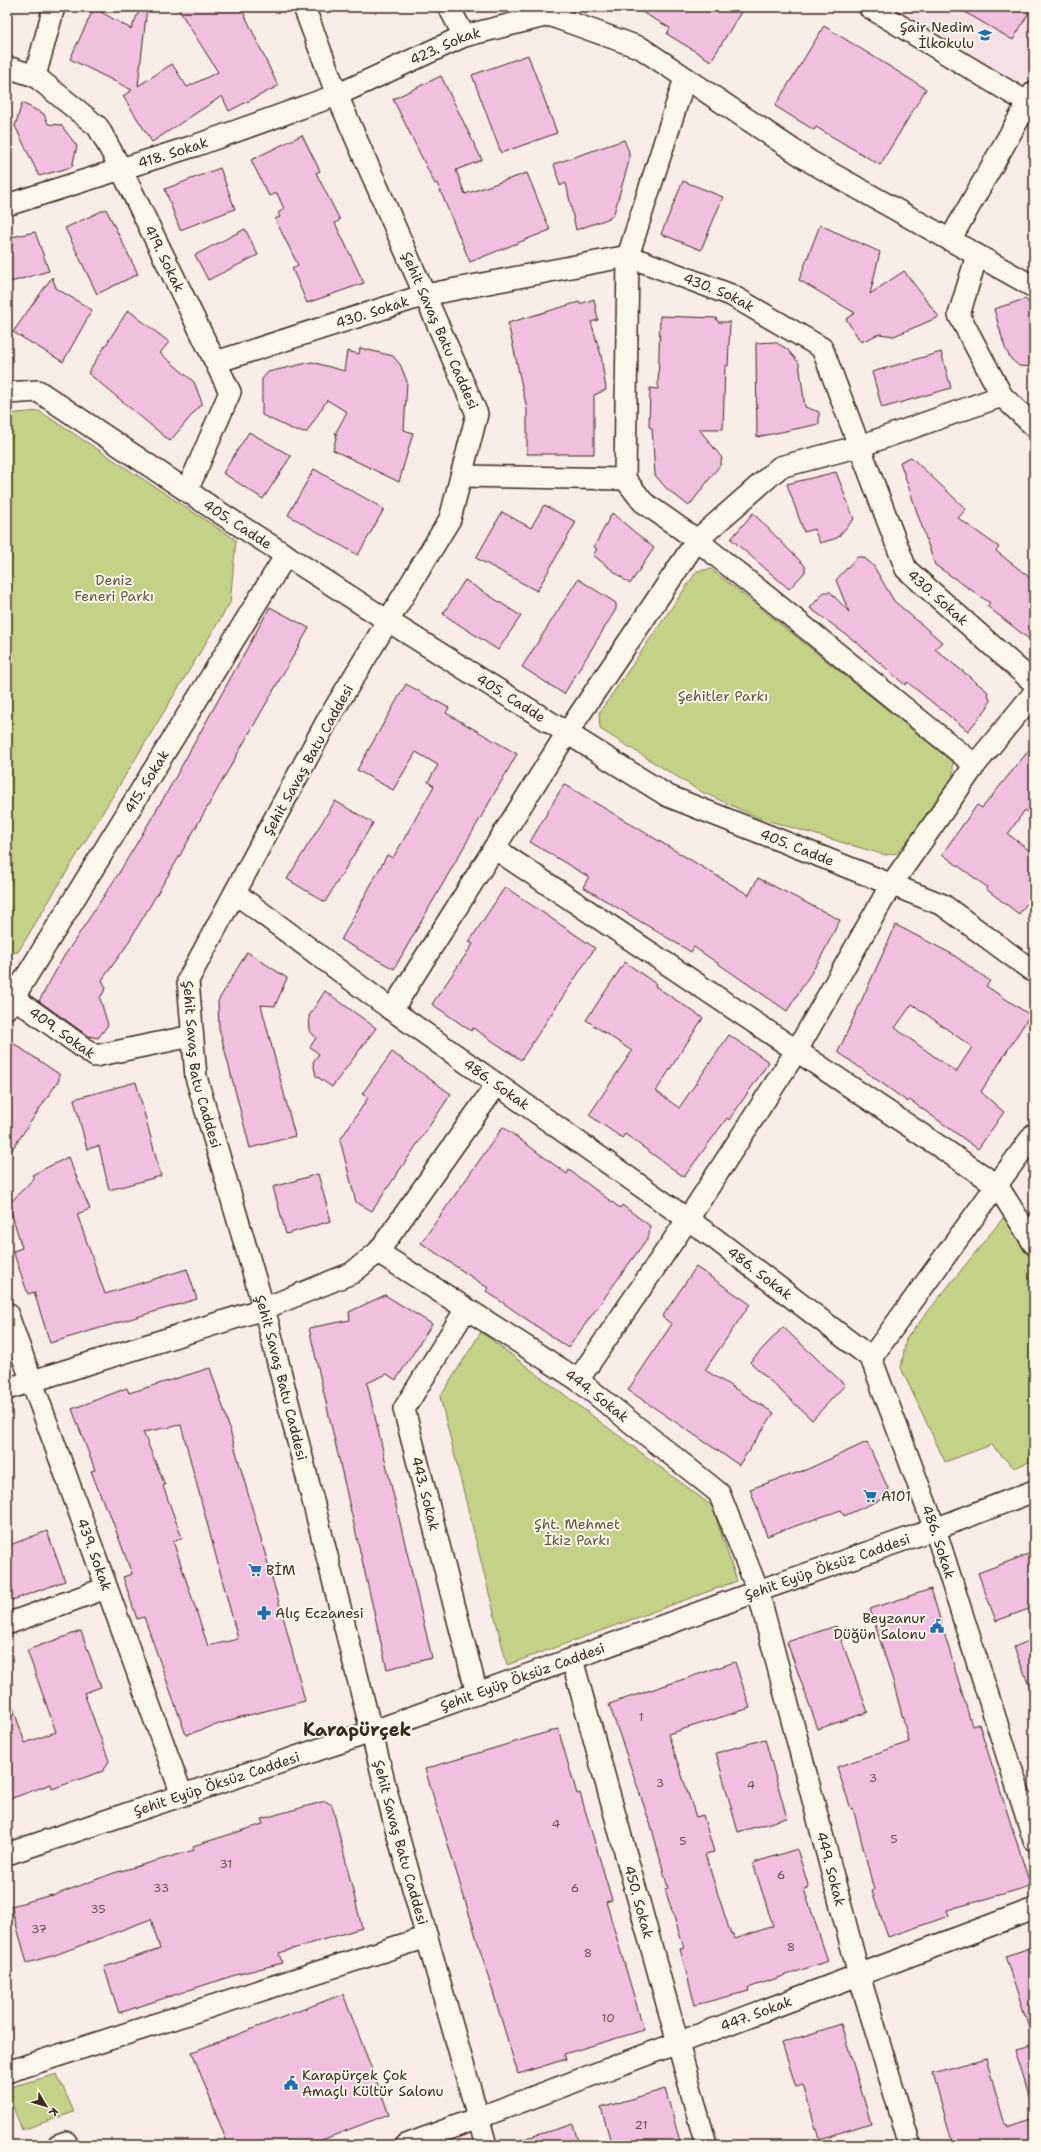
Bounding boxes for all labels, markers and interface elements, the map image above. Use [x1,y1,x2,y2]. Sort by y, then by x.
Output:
place label: Şair Nedim İlkokulu [900,18,974,52]
street label: 423. Sokak [407,23,483,69]
school or university icon: Şair Nedim İlkokulu [977,27,993,43]
street label: 418. Sokak [136,133,210,172]
street label: 419. Sokak [141,222,189,295]
street label: Şehit Savaş Batu Caddesi [398,249,483,412]
street label: 430. Sokak [681,269,758,316]
street label: 430. Sokak [333,292,411,332]
street label: 405. Cadde [200,495,275,553]
street label: 430. Sokak [904,566,972,630]
park label: Deniz Feneri Parkı [74,571,154,605]
street label: 405. Cadde [473,670,549,726]
street label: Şehit Savaş Batu Caddesi [259,681,357,839]
park label: Şehitler Parkı [678,687,768,705]
street label: 415. Sokak [120,746,173,817]
street label: 405. Cadde [757,824,837,870]
street label: Şehit Savaş Batu Caddesi [179,980,225,1150]
street label: 409. Sokak [26,1003,99,1062]
street label: 486. Sokak [460,1055,533,1114]
street label: 486. Sokak [724,1243,796,1303]
street label: Şehit Savaş Batu Caddesi [251,1293,311,1462]
street label: 444. Sokak [562,1365,633,1426]
street label: 443. Sokak [408,1455,444,1533]
place label: A101 [881,1487,911,1505]
supermarket icon: A101 [862,1488,878,1504]
street label: 486. Sokak [918,1502,959,1581]
park label: Şht. Mehmet İkiz Parkı [534,1515,620,1549]
street label: 439. Sokak [73,1516,116,1593]
street label: Şehit Eyüp Öksüz Caddesi [742,1530,912,1604]
place label: BİM [266,1561,295,1579]
supermarket icon: BİM [247,1562,263,1578]
place label: Alıç Eczanesi [275,1604,364,1622]
pharmacy icon: Alıç Eczanesi [256,1605,272,1621]
place label: Beyzanur Düğün Salonu [834,1609,926,1643]
public building icon: Beyzanur Düğün Salonu [929,1618,945,1634]
street label: Şehit Eyüp Öksüz Caddesi [437,1639,607,1715]
house number: 1 [638,1709,644,1725]
district label: Karapürçek [303,1718,411,1742]
street label: Şehit Eyüp Öksüz Caddesi [131,1748,302,1820]
street label: Şehit Savaş Batu Caddesi [370,1758,432,1927]
house number: 3 [869,1770,877,1786]
house number: 3 [656,1775,664,1791]
house number: 4 [747,1777,755,1793]
house number: 4 [552,1816,560,1832]
street label: 449. Sokak [813,1830,850,1908]
house number: 5 [890,1831,898,1847]
house number: 5 [679,1833,687,1849]
house number: 31 [220,1856,232,1872]
street label: 450. Sokak [620,1863,658,1941]
house number: 6 [777,1867,785,1883]
house number: 33 [153,1880,169,1896]
house number: 6 [571,1880,579,1896]
house number: 35 [90,1901,106,1917]
house number: 37 [31,1921,47,1937]
house number: 8 [787,1939,795,1955]
house number: 8 [584,1945,592,1961]
street label: 447. Sokak [718,1992,794,2035]
house number: 10 [601,2010,615,2026]
place label: Karapürçek Çok Amaçlı Kültür Salonu [302,2066,444,2100]
public building icon: Karapürçek Çok Amaçlı Kültür Salonu [283,2075,299,2091]
north arrow [26,2086,66,2126]
text: K [45,2104,62,2120]
house number: 21 [635,2117,647,2133]

